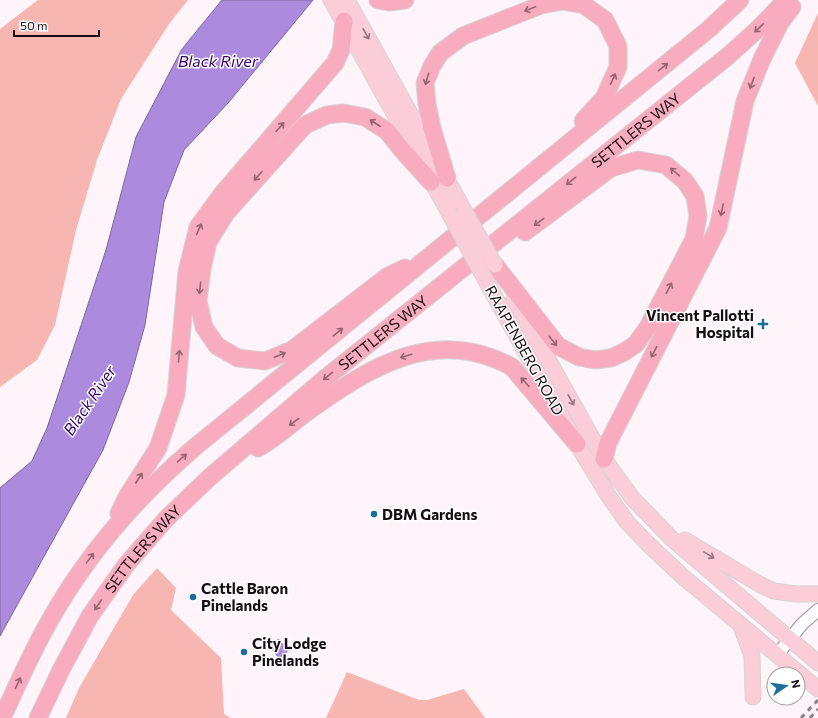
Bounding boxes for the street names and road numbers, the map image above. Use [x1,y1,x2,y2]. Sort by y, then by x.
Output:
street label: SETTLERS WAY [587,89,684,171]
street label: RAAPENBERG ROAD [482,282,568,418]
street label: SETTLERS WAY [334,291,431,374]
street label: SETTLERS WAY [100,501,184,596]

